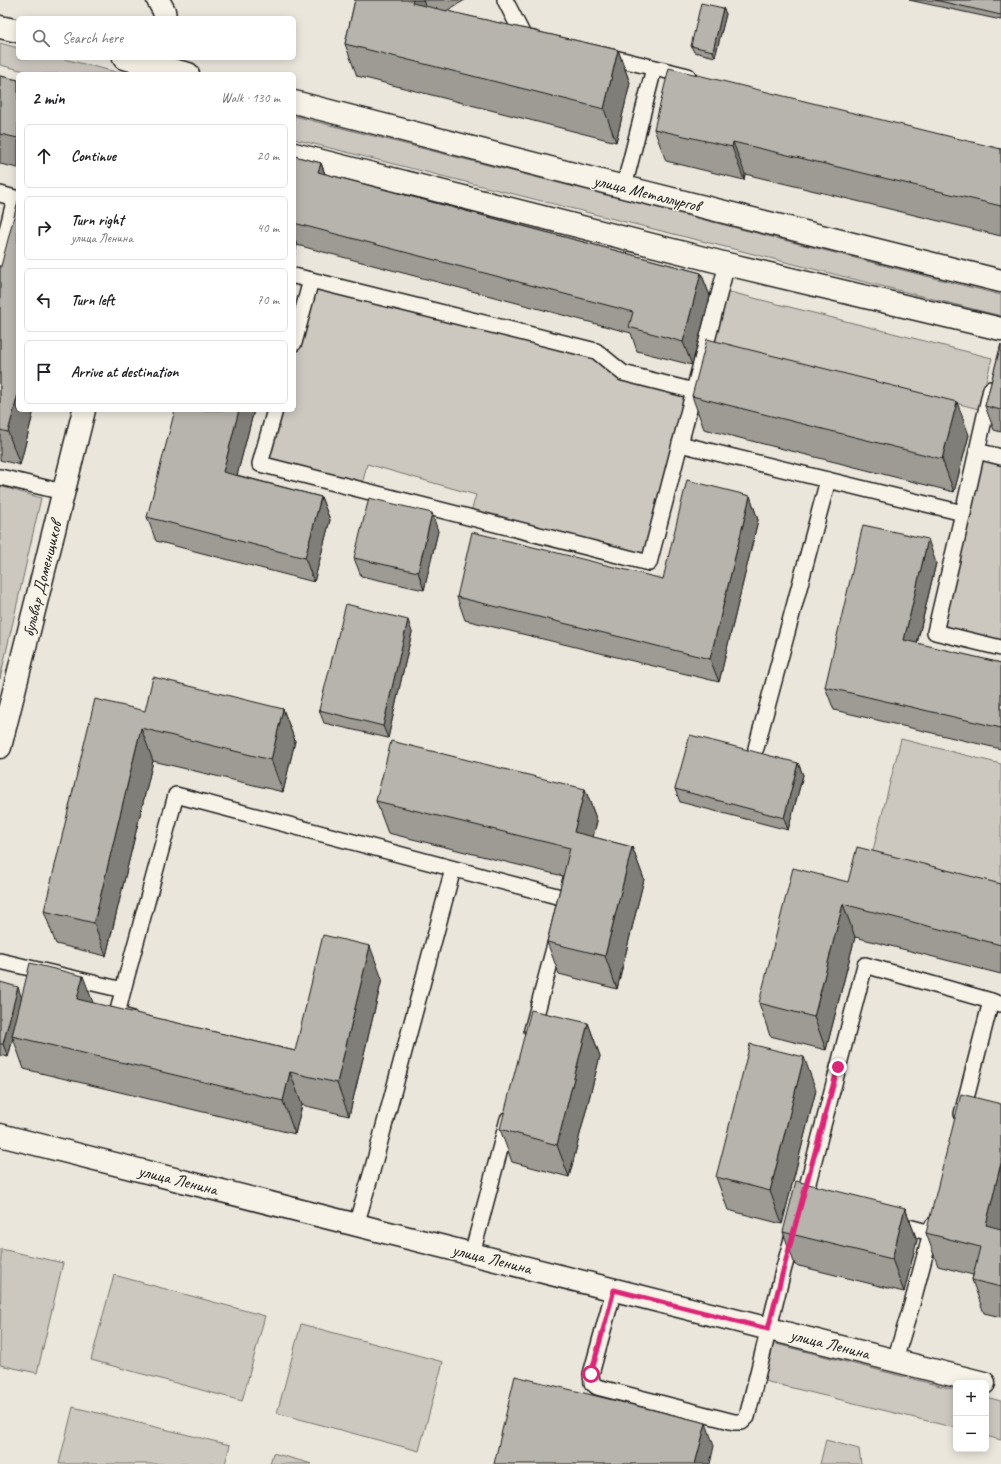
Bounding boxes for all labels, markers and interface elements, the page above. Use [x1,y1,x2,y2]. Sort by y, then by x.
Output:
search box [16,16,296,60]
icon: search [30,27,52,49]
text: Search here [62,29,123,48]
text: 2 min [32,88,65,109]
text: Walk · 130 m [221,90,280,106]
icon: ahead [33,145,55,167]
text: Continue [71,147,116,166]
text: 20 m [257,148,279,164]
street label: улица Металлургов [591,169,705,217]
text: Turn right [71,211,124,230]
icon: right [33,217,55,239]
text: 40 m [257,220,279,236]
text: улица Ленина [71,230,133,246]
icon: left [33,289,55,311]
text: Turn left [71,291,114,310]
text: 70 m [257,292,279,308]
icon: arrive [33,361,55,383]
text: Arrive at destination [71,363,178,382]
street label: бульвар Доменщиков [18,515,67,639]
route end [829,1058,847,1076]
street label: улица Ленина [135,1160,222,1200]
street label: улица Ленина [449,1239,536,1279]
street label: улица Ленина [787,1324,874,1364]
route start [582,1365,600,1383]
map controls [953,1380,989,1452]
button: + [953,1380,989,1416]
button: − [953,1416,989,1452]

